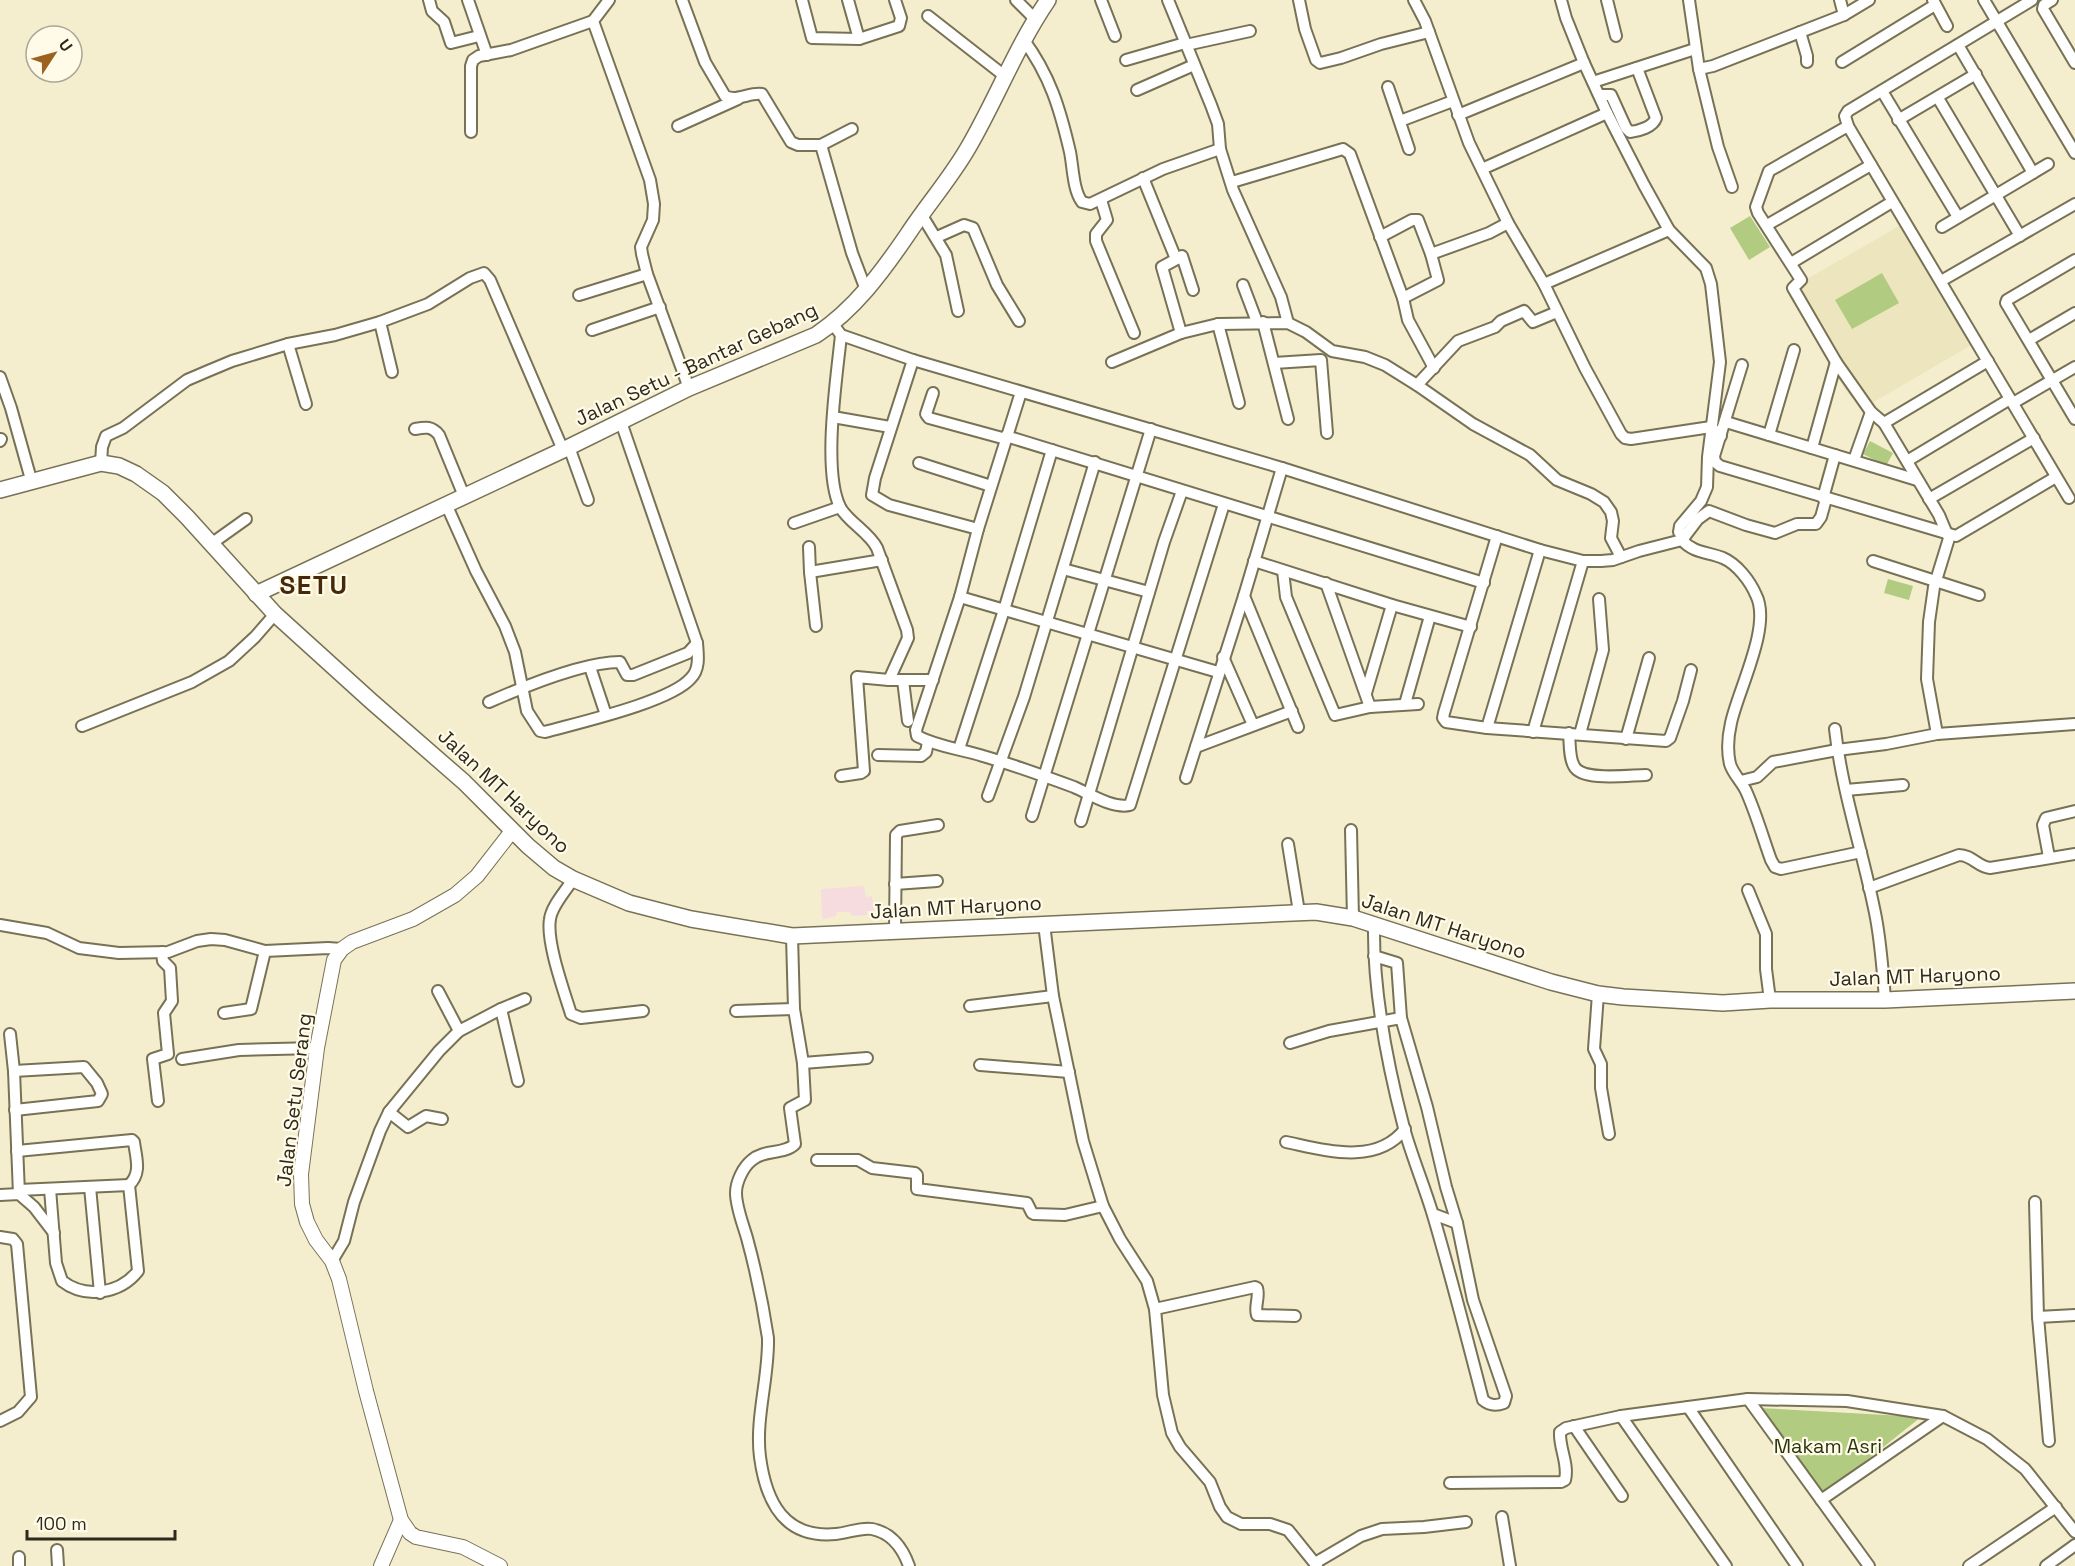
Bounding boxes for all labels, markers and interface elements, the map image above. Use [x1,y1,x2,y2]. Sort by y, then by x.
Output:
north arrow [24,24,84,84]
text: U [54,35,77,56]
street label: Jalan Setu - Bantar Gebang [571,296,821,432]
district label: SETU [280,568,348,602]
street label: Jalan MT Haryono [432,723,576,859]
street label: Jalan MT Haryono [1358,887,1530,965]
street label: Jalan MT Haryono [870,890,1042,924]
street label: Jalan MT Haryono [1829,960,2001,992]
street label: Jalan Setu Serang [270,1012,318,1188]
park label: Makam Asri [1774,1433,1882,1459]
scale bar [27,1503,176,1541]
text: 100 m [36,1512,87,1535]

